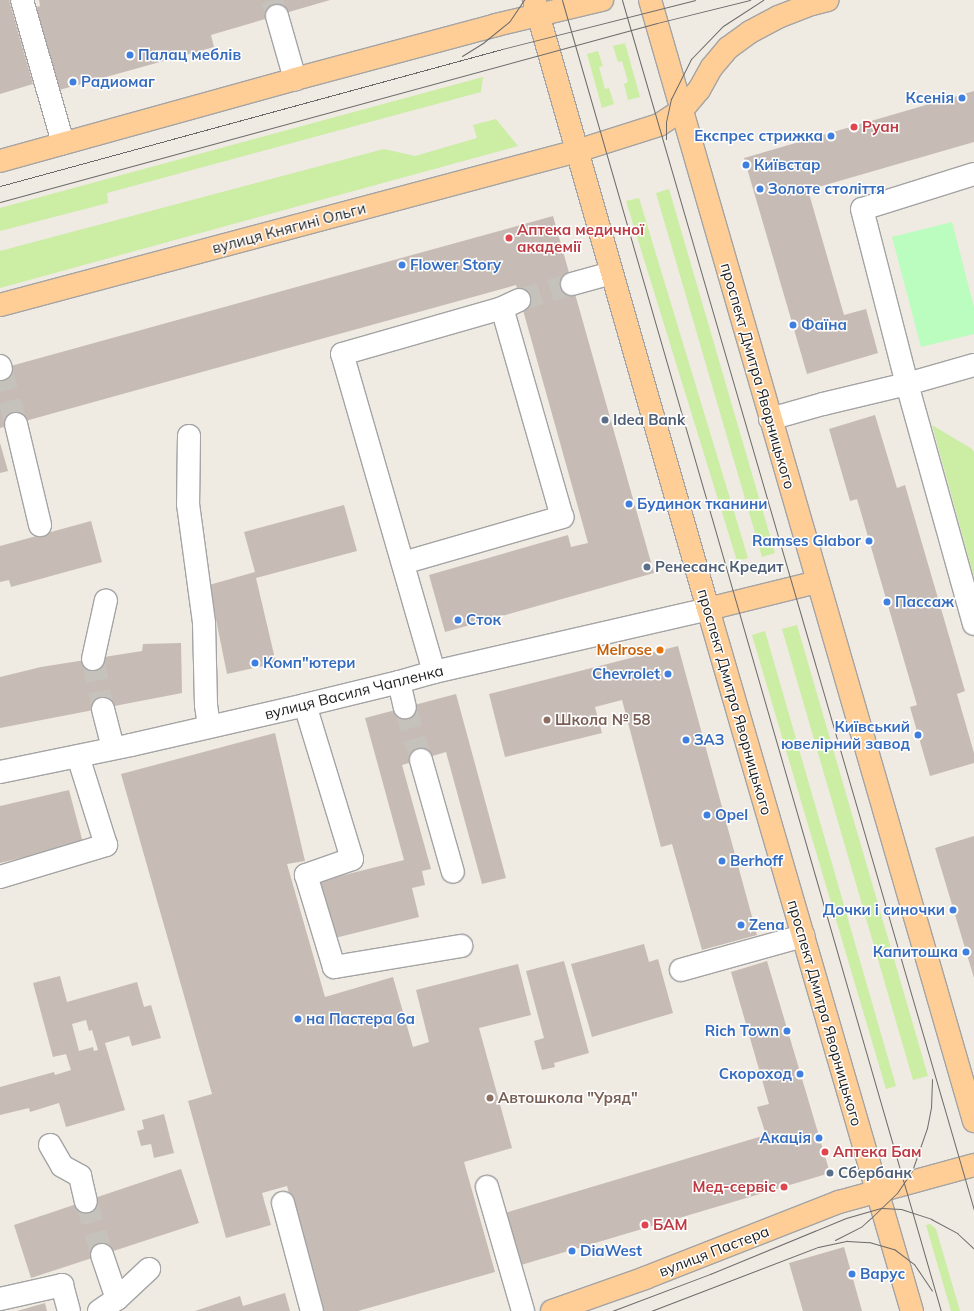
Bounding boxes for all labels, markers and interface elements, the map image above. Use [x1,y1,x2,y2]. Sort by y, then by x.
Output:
place label: Палац меблів [138,46,241,64]
marker: Палац меблів [125,50,135,60]
place label: Радиомаг [81,73,155,91]
marker: Радиомаг [68,77,78,87]
place label: Ксенія [906,89,954,107]
marker: Ксенія [957,93,967,103]
place label: Руан [862,118,899,136]
marker: Руан [849,122,859,132]
place label: Експрес стрижка [694,127,823,145]
marker: Експрес стрижка [826,131,836,141]
place label: Київстар [754,156,820,174]
marker: Київстар [741,160,751,170]
place label: Золоте століття [768,180,885,198]
marker: Золоте століття [755,184,765,194]
street label: вулиця Княгині Ольги [210,199,368,257]
place label: Аптека медичної академії [517,220,644,255]
marker: Аптека медичної академії [504,233,514,243]
place label: Flower Story [410,256,501,274]
marker: Flower Story [397,260,407,270]
street label: проспект Дмитра Яворницького [717,261,799,491]
place label: Фаїна [801,316,847,334]
marker: Фаїна [788,320,798,330]
place label: Idea Bank [613,411,685,429]
marker: Idea Bank [600,415,610,425]
place label: Будинок тканини [637,495,768,513]
marker: Будинок тканини [624,499,634,509]
place label: Ramses Glabor [752,532,861,550]
marker: Ramses Glabor [864,536,874,546]
place label: Ренесанс Кредит [655,558,784,576]
marker: Ренесанс Кредит [642,562,652,572]
street label: проспект Дмитра Яворницького [694,587,776,817]
place label: Пассаж [895,593,954,611]
marker: Пассаж [882,597,892,607]
place label: Сток [466,611,501,629]
marker: Сток [453,615,463,625]
place label: Melrose [596,641,652,659]
marker: Melrose [655,645,665,655]
place label: Комп"ютери [263,654,356,672]
marker: Комп"ютери [250,658,260,668]
street label: вулиця Василя Чапленка [263,661,445,723]
place label: Chevrolet [592,665,660,683]
marker: Chevrolet [663,669,673,679]
place label: Школа № 58 [555,711,651,729]
marker: Школа № 58 [542,715,552,725]
place label: Київський ювелірний завод [781,717,910,752]
marker: Київський ювелірний завод [913,730,923,740]
place label: ЗАЗ [694,731,724,749]
marker: ЗАЗ [681,735,691,745]
place label: Opel [715,806,748,824]
marker: Opel [702,810,712,820]
place label: Berhoff [730,852,783,870]
marker: Berhoff [717,856,727,866]
street label: проспект Дмитра Яворницького [784,898,866,1128]
place label: Дочки і синочки [823,901,945,919]
marker: Дочки і синочки [948,905,958,915]
place label: Zena [749,916,784,934]
marker: Zena [736,920,746,930]
place label: Капитошка [873,943,958,961]
marker: Капитошка [961,947,971,957]
place label: на Пастера 6а [306,1010,415,1028]
marker: на Пастера 6а [293,1014,303,1024]
place label: Rich Town [705,1022,779,1040]
marker: Rich Town [782,1026,792,1036]
place label: Скороход [719,1065,792,1083]
marker: Скороход [795,1069,805,1079]
place label: Автошкола "Уряд" [498,1089,638,1107]
marker: Автошкола "Уряд" [485,1093,495,1103]
place label: Акація [759,1129,811,1147]
marker: Акація [814,1133,824,1143]
place label: Аптека Бам [833,1143,922,1161]
marker: Аптека Бам [820,1147,830,1157]
place label: Сбербанк [838,1164,912,1182]
marker: Сбербанк [825,1168,835,1178]
place label: Мед-сервіс [692,1178,776,1196]
marker: Мед-сервіс [779,1182,789,1192]
place label: БАМ [653,1216,688,1234]
marker: БАМ [640,1220,650,1230]
street label: вулиця Пастера [656,1222,772,1280]
place label: DiaWest [580,1242,642,1260]
marker: DiaWest [567,1246,577,1256]
place label: Варус [860,1265,905,1283]
marker: Варус [847,1269,857,1279]

